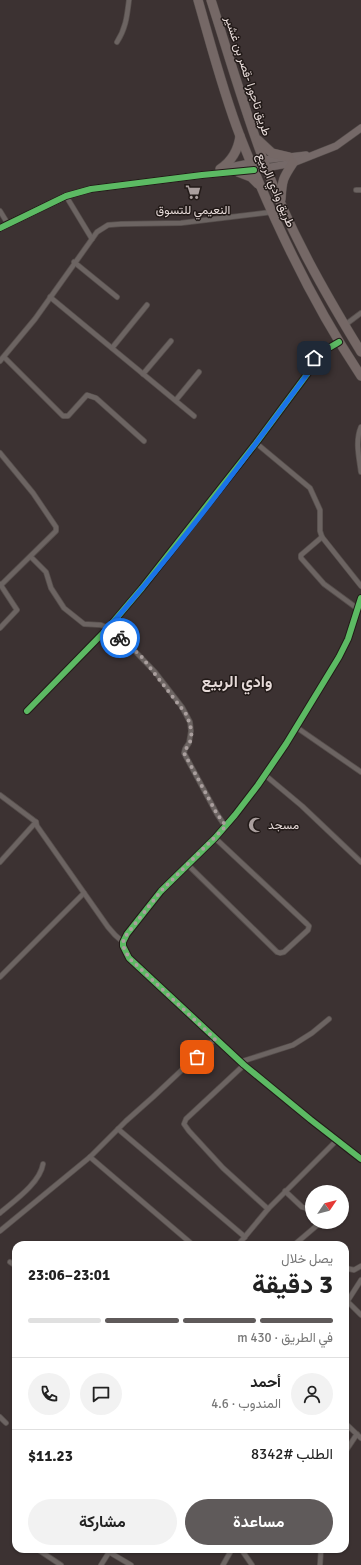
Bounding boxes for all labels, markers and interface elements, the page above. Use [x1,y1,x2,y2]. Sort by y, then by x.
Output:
street label: طريق تاجورا -قصر بن غشير [221,13,274,138]
street label: طريق وادي الربيع [251,151,298,231]
supermarket icon: النعيمي للتسوق [184,183,202,201]
place label: النعيمي للتسوق [156,203,230,220]
pin [297,341,331,375]
icon: home [303,347,325,369]
courier [100,618,140,658]
icon: bike [109,627,131,649]
district label: وادي الربيع [202,672,272,695]
mosque icon: مسجد [247,816,265,834]
place label: مسجد [268,818,299,833]
pin [180,1040,214,1074]
icon: bag [186,1046,208,1068]
north arrow [305,1185,349,1229]
map controls [305,1185,349,1229]
text: يصل خلال [281,1251,333,1267]
text: 23:01–23:06 [28,1266,110,1284]
text: 3 دقيقة [252,1269,333,1301]
text: في الطريق · 430 m [237,1330,333,1346]
button: phone [28,1373,70,1415]
button: chat [80,1373,122,1415]
text: أحمد [250,1373,281,1391]
button: person [291,1373,333,1415]
text: المندوب · 4.6 [211,1396,281,1412]
text: الطلب #8342 [251,1445,333,1463]
text: $11.23 [28,1447,73,1465]
button: مشاركة [28,1499,177,1545]
button: مساعدة [185,1499,333,1545]

